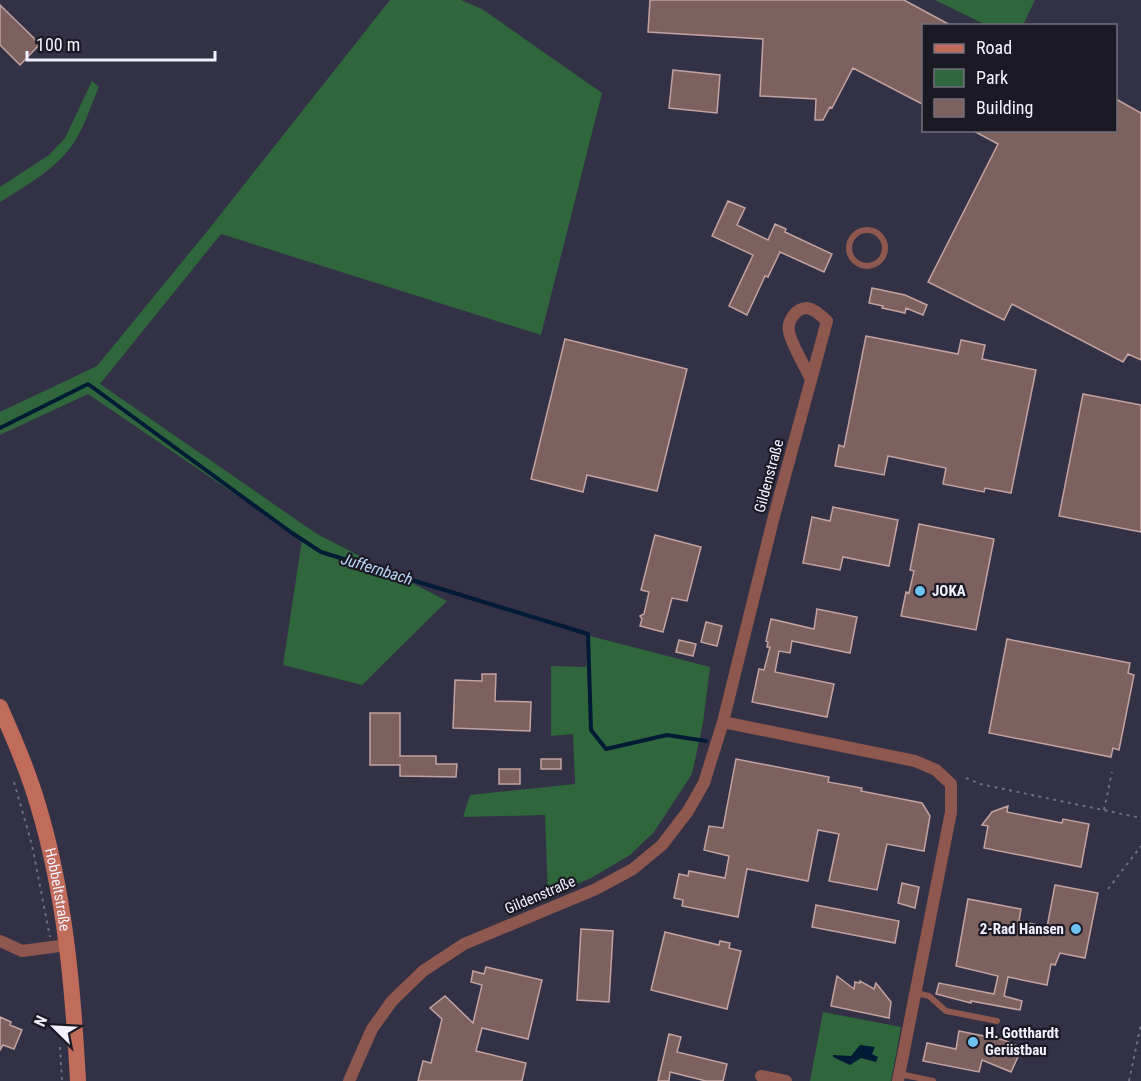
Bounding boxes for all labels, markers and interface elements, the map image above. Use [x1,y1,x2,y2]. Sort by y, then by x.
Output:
scale bar [27,24,214,62]
legend [922,24,1117,132]
text: 100 m [36,34,80,55]
text: Road [976,37,1012,58]
text: Park [976,67,1008,88]
text: Building [976,97,1033,118]
street label: Gildenstraße [751,437,787,515]
water label: Juffernbach [339,549,415,589]
place label: JOKA [932,582,966,600]
marker: JOKA [913,584,927,598]
street label: Hobbeltstraße [41,846,74,932]
street label: Gildenstraße [502,872,578,918]
place label: 2-Rad Hansen [980,920,1064,938]
marker: 2-Rad Hansen [1069,922,1083,936]
north arrow [24,997,84,1057]
text: N [30,1013,51,1029]
place label: H. Gotthardt Gerüstbau [985,1024,1059,1059]
marker: H. Gotthardt Gerüstbau [966,1035,980,1049]

